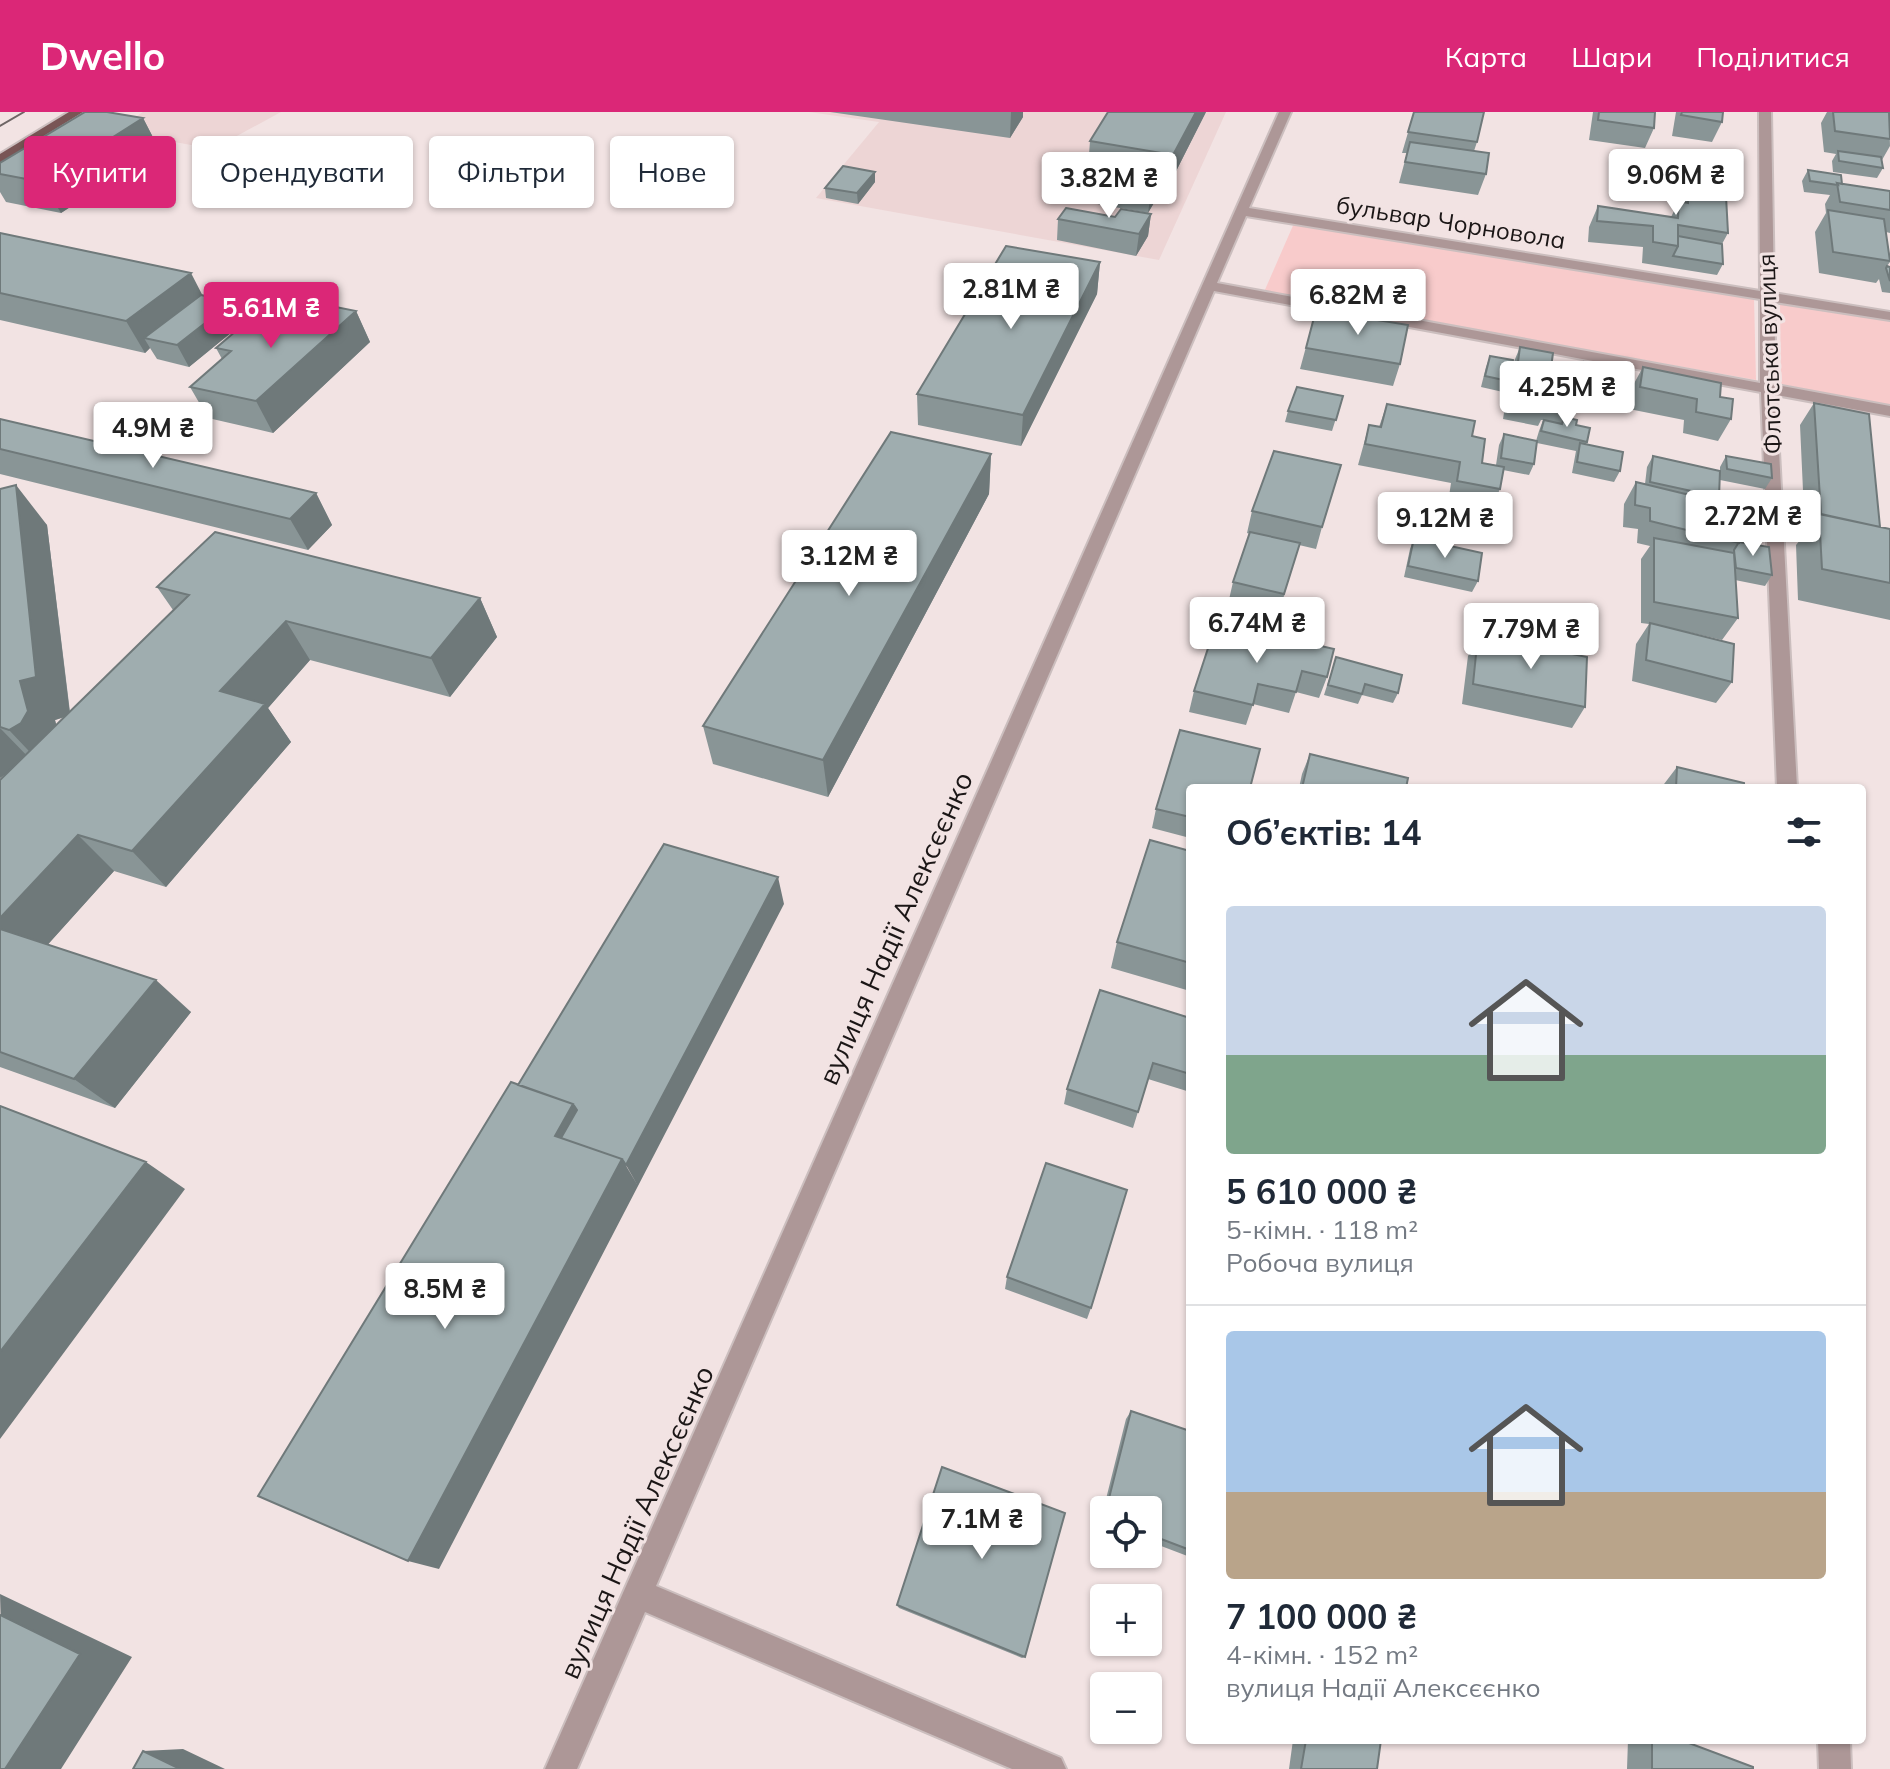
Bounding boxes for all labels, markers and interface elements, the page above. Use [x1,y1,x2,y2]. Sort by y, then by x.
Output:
text: Dwello [40,32,165,80]
text: Карта [1445,39,1527,74]
text: Шари [1571,39,1652,74]
text: Поділитися [1696,39,1850,74]
chip: Купити [24,136,176,208]
chip: Орендувати [192,136,413,208]
chip: Фільтри [429,136,594,208]
chip: Нове [610,136,734,208]
pin: 9.06M ₴ [1602,149,1750,217]
pin: 3.82M ₴ [1035,152,1183,220]
text: 9.06M ₴ [1627,158,1725,191]
text: 3.82M ₴ [1060,161,1158,194]
street label: бульвар Чорновола [1334,189,1568,255]
street label: Флотська вулиця [1751,253,1787,455]
pin: 2.81M ₴ [937,263,1085,331]
pin: 6.82M ₴ [1284,269,1432,337]
text: 2.81M ₴ [962,272,1060,305]
text: 6.82M ₴ [1309,278,1407,311]
pin: 5.61M ₴ [197,282,345,350]
text: 5.61M ₴ [222,291,320,324]
pin: 4.25M ₴ [1493,361,1641,429]
text: 4.25M ₴ [1518,370,1616,403]
pin: 4.9M ₴ [88,402,218,470]
text: 4.9M ₴ [112,411,195,444]
pin: 2.72M ₴ [1679,490,1827,558]
pin: 9.12M ₴ [1371,492,1519,560]
text: 2.72M ₴ [1704,499,1802,532]
text: 9.12M ₴ [1396,501,1494,534]
pin: 3.12M ₴ [775,530,923,598]
text: 3.12M ₴ [800,539,898,572]
pin: 6.74M ₴ [1183,597,1331,665]
pin: 7.79M ₴ [1457,603,1605,671]
text: 6.74M ₴ [1208,606,1306,639]
text: 7.79M ₴ [1482,612,1580,645]
street label: вулиця Надії Алексєєнко [810,766,980,1090]
icon: filters [1782,810,1826,854]
text: Об’єктів: 14 [1226,811,1421,854]
icon: home [1454,958,1598,1102]
text: 5 610 000 ₴ [1226,1170,1417,1213]
text: 5-кімн. · 118 m² [1226,1213,1418,1246]
text: Робоча вулиця [1226,1246,1414,1279]
pin: 8.5M ₴ [380,1263,510,1331]
text: 8.5M ₴ [404,1272,487,1305]
street label: вулиця Надії Алексєєнко [551,1360,721,1684]
icon: home [1454,1383,1598,1527]
pin: 7.1M ₴ [917,1493,1047,1561]
map controls [1090,1496,1162,1744]
button: locate [1090,1496,1162,1568]
text: 7.1M ₴ [941,1502,1024,1535]
button: + [1090,1584,1162,1656]
text: 7 100 000 ₴ [1226,1595,1417,1638]
text: 4-кімн. · 152 m² [1226,1638,1418,1671]
text: вулиця Надії Алексєєнко [1226,1671,1541,1704]
button: − [1090,1672,1162,1744]

